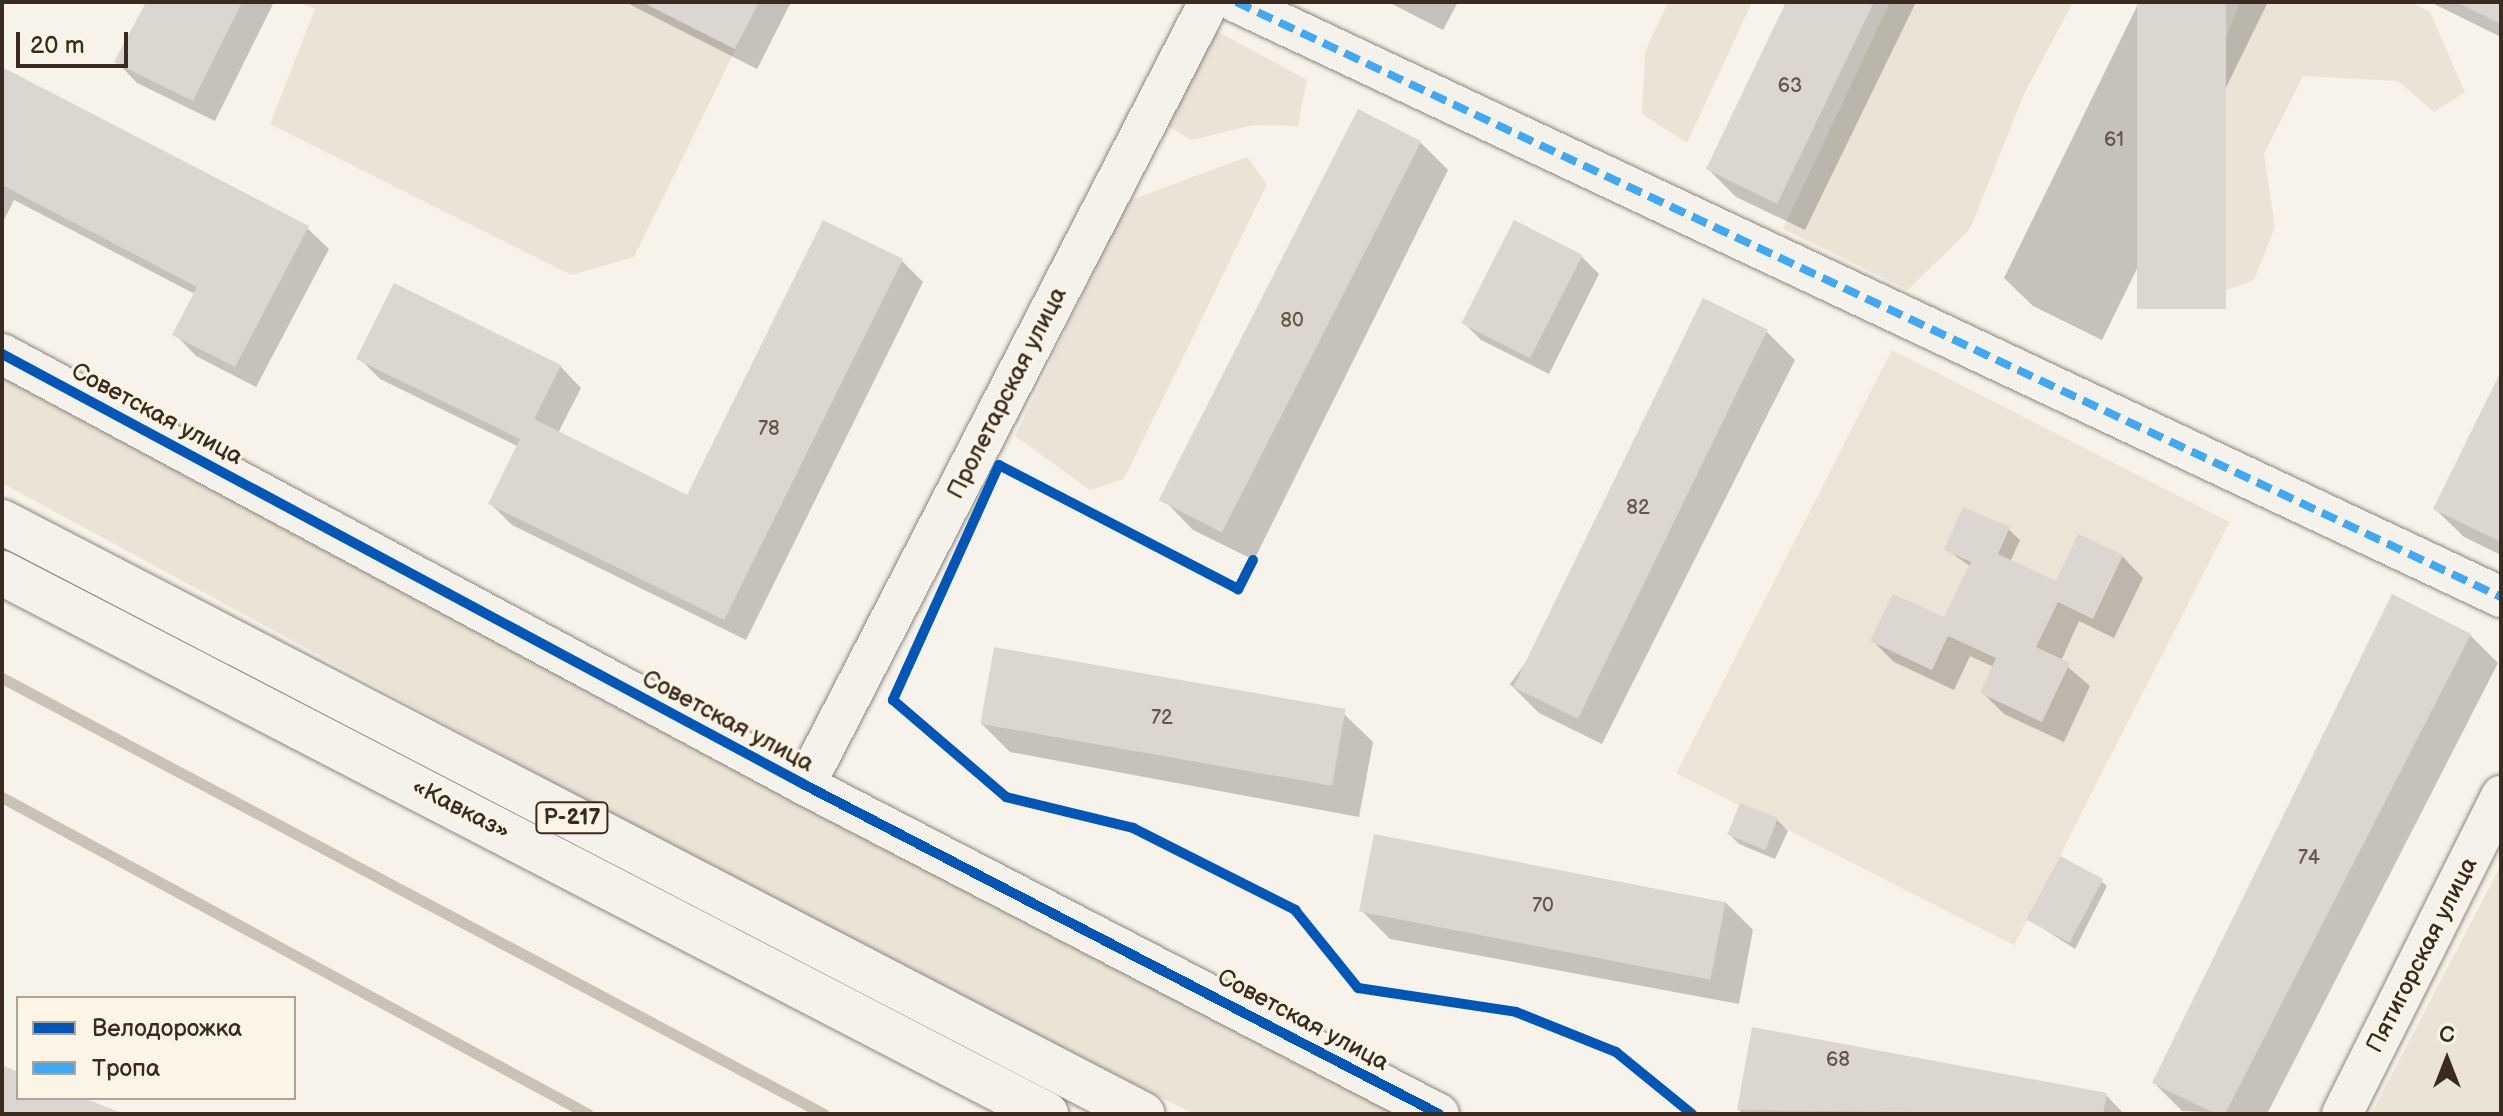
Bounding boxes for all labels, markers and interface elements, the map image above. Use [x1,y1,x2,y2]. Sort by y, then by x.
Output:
scale bar [20,16,132,66]
text: 20 m [30,31,85,60]
house number: 63 [1778,74,1802,98]
house number: 61 [2104,128,2124,152]
street label: Пролетарская улица [941,282,1073,504]
house number: 80 [1280,309,1304,333]
street label: Советская улица [66,357,248,471]
house number: 78 [758,417,780,441]
house number: 82 [1626,496,1650,520]
street label: Советская улица [637,664,819,778]
house number: 72 [1151,706,1173,730]
street label: «Кавказ» [407,772,515,846]
road number: Р-217 [534,800,610,836]
house number: 74 [2298,846,2320,870]
street label: Пятигорская улица [2360,853,2484,1057]
house number: 70 [1532,894,1554,918]
street label: Советская улица [1212,963,1394,1077]
legend [16,996,296,1100]
text: Велодорожка [92,1014,242,1043]
north arrow [2407,1020,2487,1100]
text: С [2439,1022,2455,1049]
house number: 68 [1826,1048,1850,1072]
text: Тропа [92,1054,160,1083]

